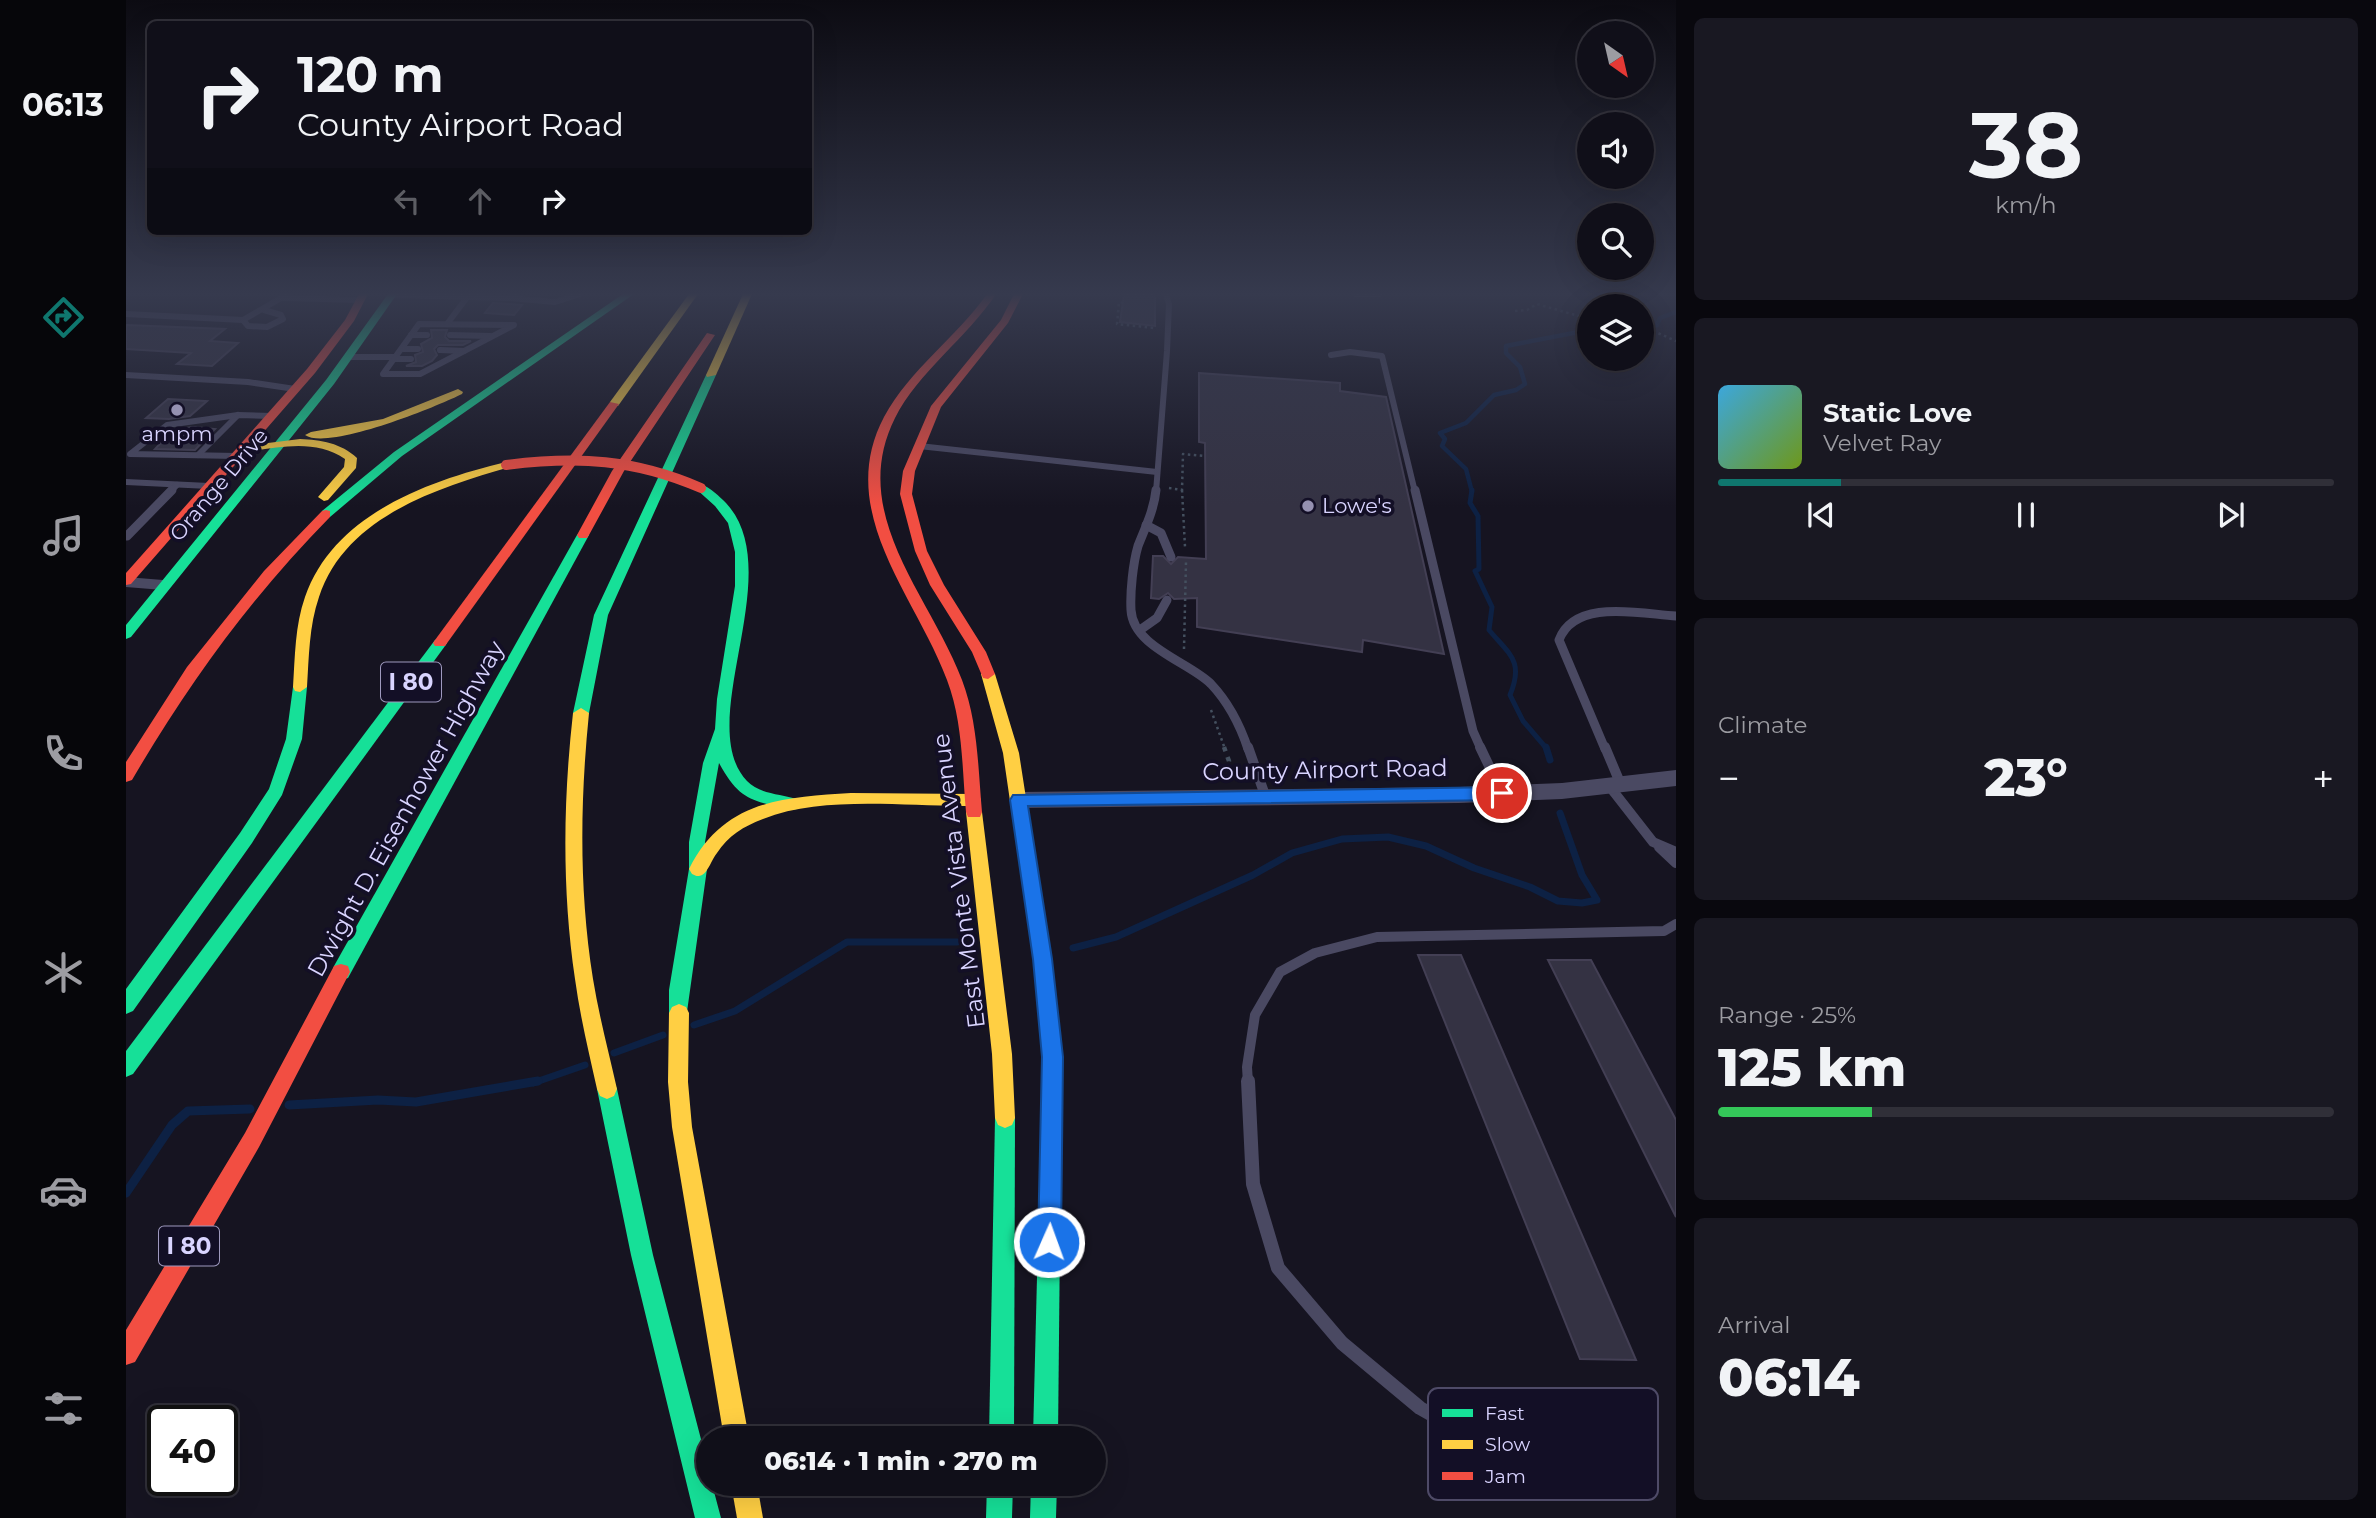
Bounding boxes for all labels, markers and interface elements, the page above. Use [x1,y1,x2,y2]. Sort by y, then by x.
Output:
north arrow [1577,21,1654,98]
map controls [1577,21,1654,371]
text: 120 m [297,45,444,104]
icon: right [182,49,273,140]
text: 06:13 [22,85,104,124]
text: 38 [1969,90,2083,201]
text: County Airport Road [297,105,624,144]
button: sound [1577,112,1654,189]
icon: left [388,182,426,220]
icon: ahead [461,182,499,220]
icon: right [534,182,572,220]
text: km/h [1995,191,2057,219]
button: search [1577,203,1654,280]
icon: directions [39,293,88,342]
button: layers [1577,294,1654,371]
text: Static Love [1823,397,1972,429]
marker: ampm [169,402,185,418]
place label: ampm [141,421,213,446]
street label: Orange Drive [164,423,273,546]
text: Velvet Ray [1823,429,1941,457]
place label: Lowe's [1322,493,1392,518]
icon: previous [1802,496,1840,534]
icon: pause [2007,496,2045,534]
icon: next [2212,496,2250,534]
marker: Lowe's [1300,498,1316,514]
icon: music [39,511,88,560]
street label: Dwight D. Eisenhower Highway [301,636,510,982]
road number: I 80 [381,662,441,702]
text: Climate [1718,711,1807,739]
icon: phone [39,729,88,778]
street label: East Monte Vista Avenue [926,732,991,1030]
text: 23° [1984,746,2068,809]
street label: County Airport Road [1202,753,1448,786]
text: − [1718,755,1740,802]
text: + [2312,755,2334,802]
pin [1472,763,1532,823]
icon: arrive [1483,774,1521,812]
icon: climate [39,948,88,997]
text: Range · 25% [1718,1001,1856,1029]
text: 125 km [1718,1036,1906,1099]
icon: car [39,1166,88,1215]
position arrow [1012,1205,1086,1279]
road number: I 80 [159,1226,219,1266]
text: Arrival [1718,1311,1791,1339]
text: 06:14 [1718,1346,1860,1409]
icon: filters [39,1384,88,1433]
legend [1428,1388,1658,1500]
text: Fast [1485,1402,1525,1425]
speed limit sign: 40 [147,1405,238,1496]
text: Slow [1485,1433,1530,1456]
text: 06:14 · 1 min · 270 m [764,1445,1038,1477]
text: Jam [1484,1465,1526,1488]

